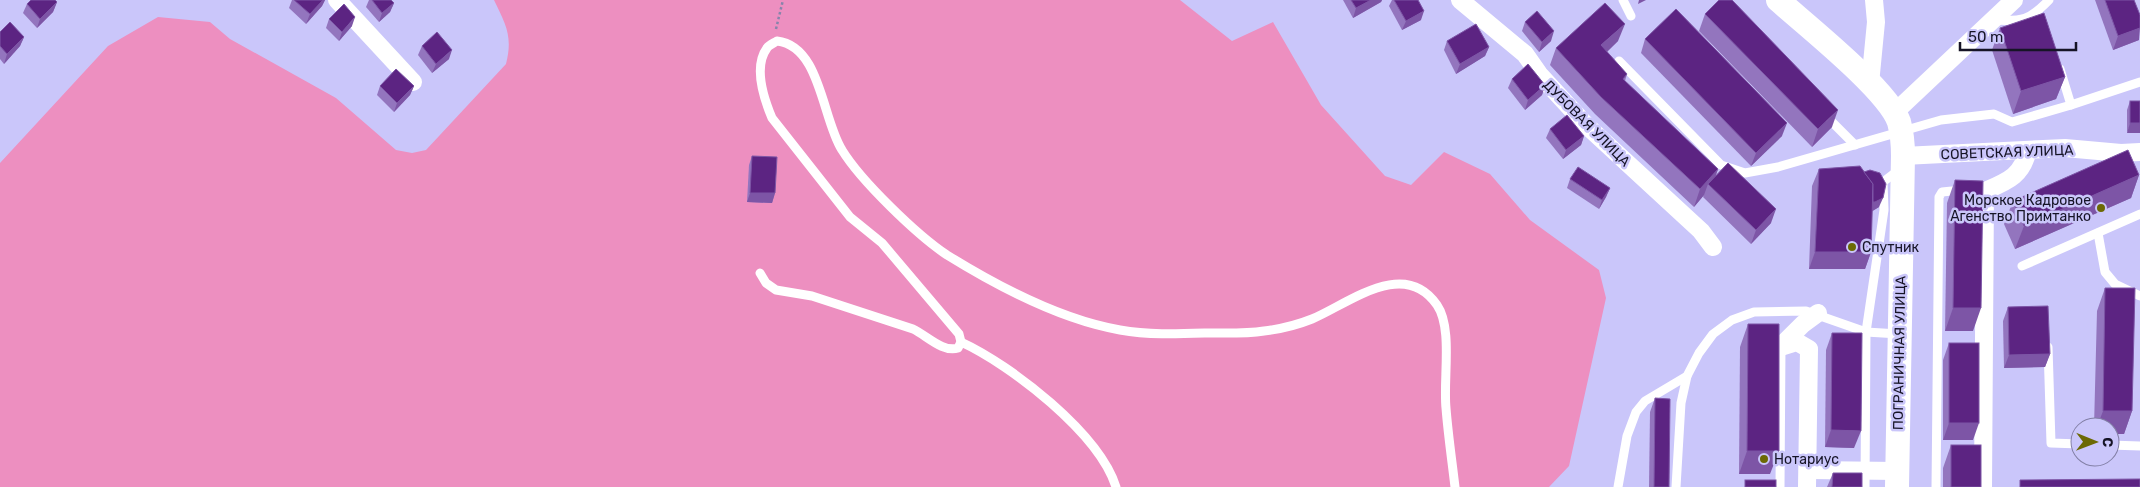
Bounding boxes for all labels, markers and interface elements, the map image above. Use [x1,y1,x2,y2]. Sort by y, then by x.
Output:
scale bar [1960,20,2076,52]
text: 50 m [1968,28,2003,46]
street label: ДУБОВАЯ УЛИЦА [1540,76,1634,171]
street label: СОВЕТСКАЯ УЛИЦА [1940,142,2074,163]
place label: Морское Кадровое Агенство Примтанко [1950,192,2091,225]
marker: Морское Кадровое Агенство Примтанко [2095,202,2107,214]
place label: Спутник [1862,239,1920,256]
marker: Спутник [1846,241,1858,253]
street label: ПОГРАНИЧНАЯ УЛИЦА [1890,275,1909,430]
north arrow [2070,417,2120,467]
text: С [2099,437,2116,447]
place label: Нотариус [1774,451,1839,468]
marker: Нотариус [1758,453,1770,465]

